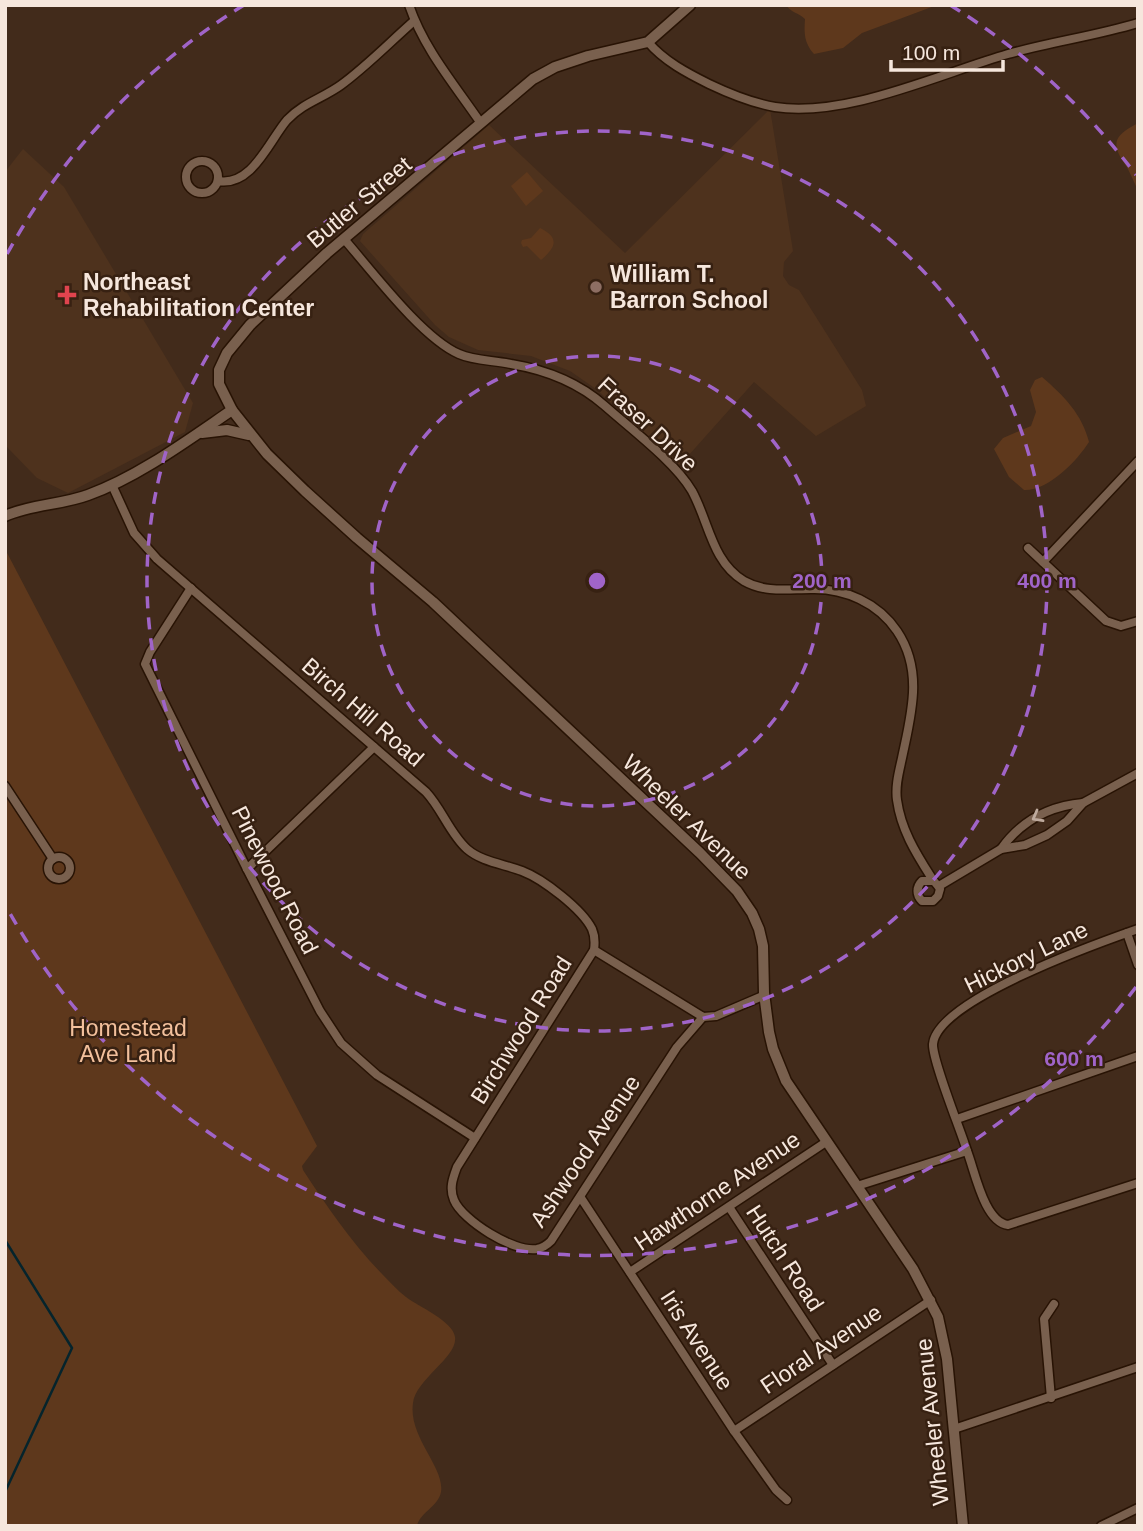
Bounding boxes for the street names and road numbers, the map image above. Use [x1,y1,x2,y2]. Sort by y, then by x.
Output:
street label: Butler Street [302,151,417,253]
street label: Fraser Drive [593,371,703,477]
street label: Birch Hill Road [297,652,429,772]
street label: Wheeler Avenue [617,749,757,885]
street label: Pinewood Road [227,802,323,958]
street label: Hickory Lane [960,916,1092,998]
street label: Birchwood Road [465,952,577,1108]
street label: Ashwood Avenue [525,1070,645,1232]
street label: Hawthorne Avenue [629,1126,805,1256]
street label: Hutch Road [741,1200,829,1316]
street label: Iris Avenue [655,1285,739,1395]
street label: Floral Avenue [756,1299,886,1399]
street label: Wheeler Avenue [910,1337,954,1507]

